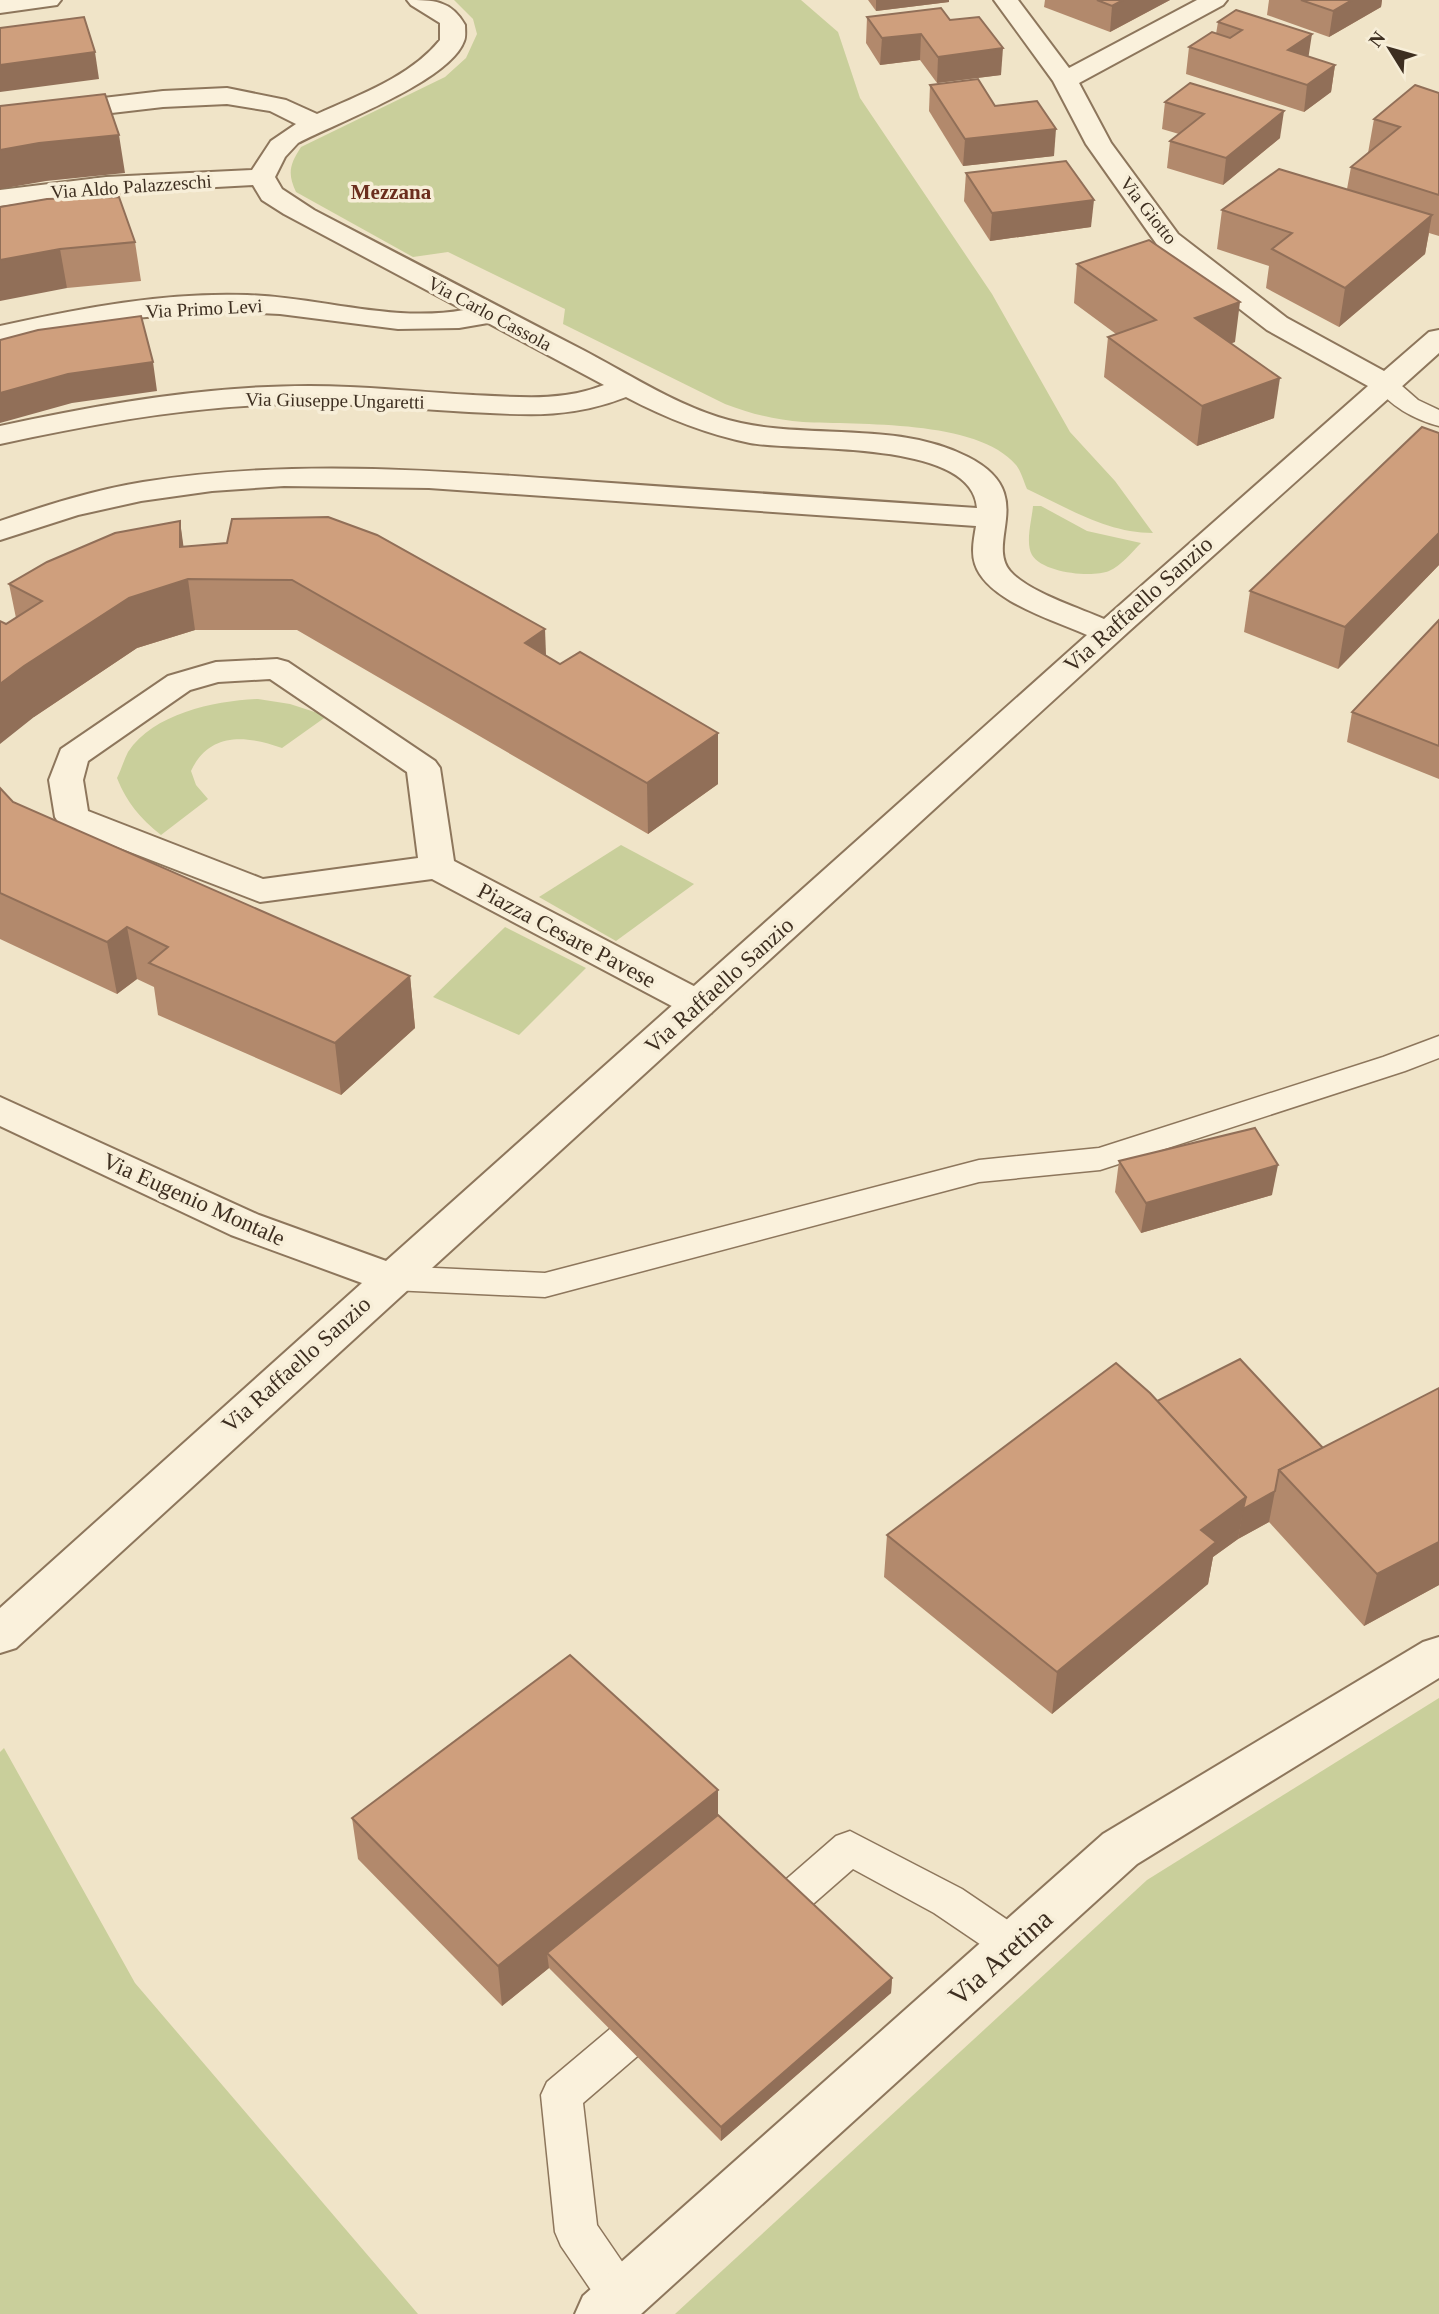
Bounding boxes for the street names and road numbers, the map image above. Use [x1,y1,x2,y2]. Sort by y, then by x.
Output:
street label: Via Aldo Palazzeschi [50,170,212,203]
street label: Via Giotto [1116,172,1181,248]
street label: Via Carlo Cassola [424,272,556,355]
street label: Via Primo Levi [145,295,263,322]
street label: Via Giuseppe Ungaretti [245,388,425,413]
street label: Via Raffaello Sanzio [1059,531,1218,678]
street label: Piazza Cesare Pavese [473,878,660,993]
street label: Via Raffaello Sanzio [640,912,799,1059]
street label: Via Eugenio Montale [99,1148,289,1251]
street label: Via Raffaello Sanzio [217,1291,376,1438]
street label: Via Aretina [942,1903,1059,2012]

